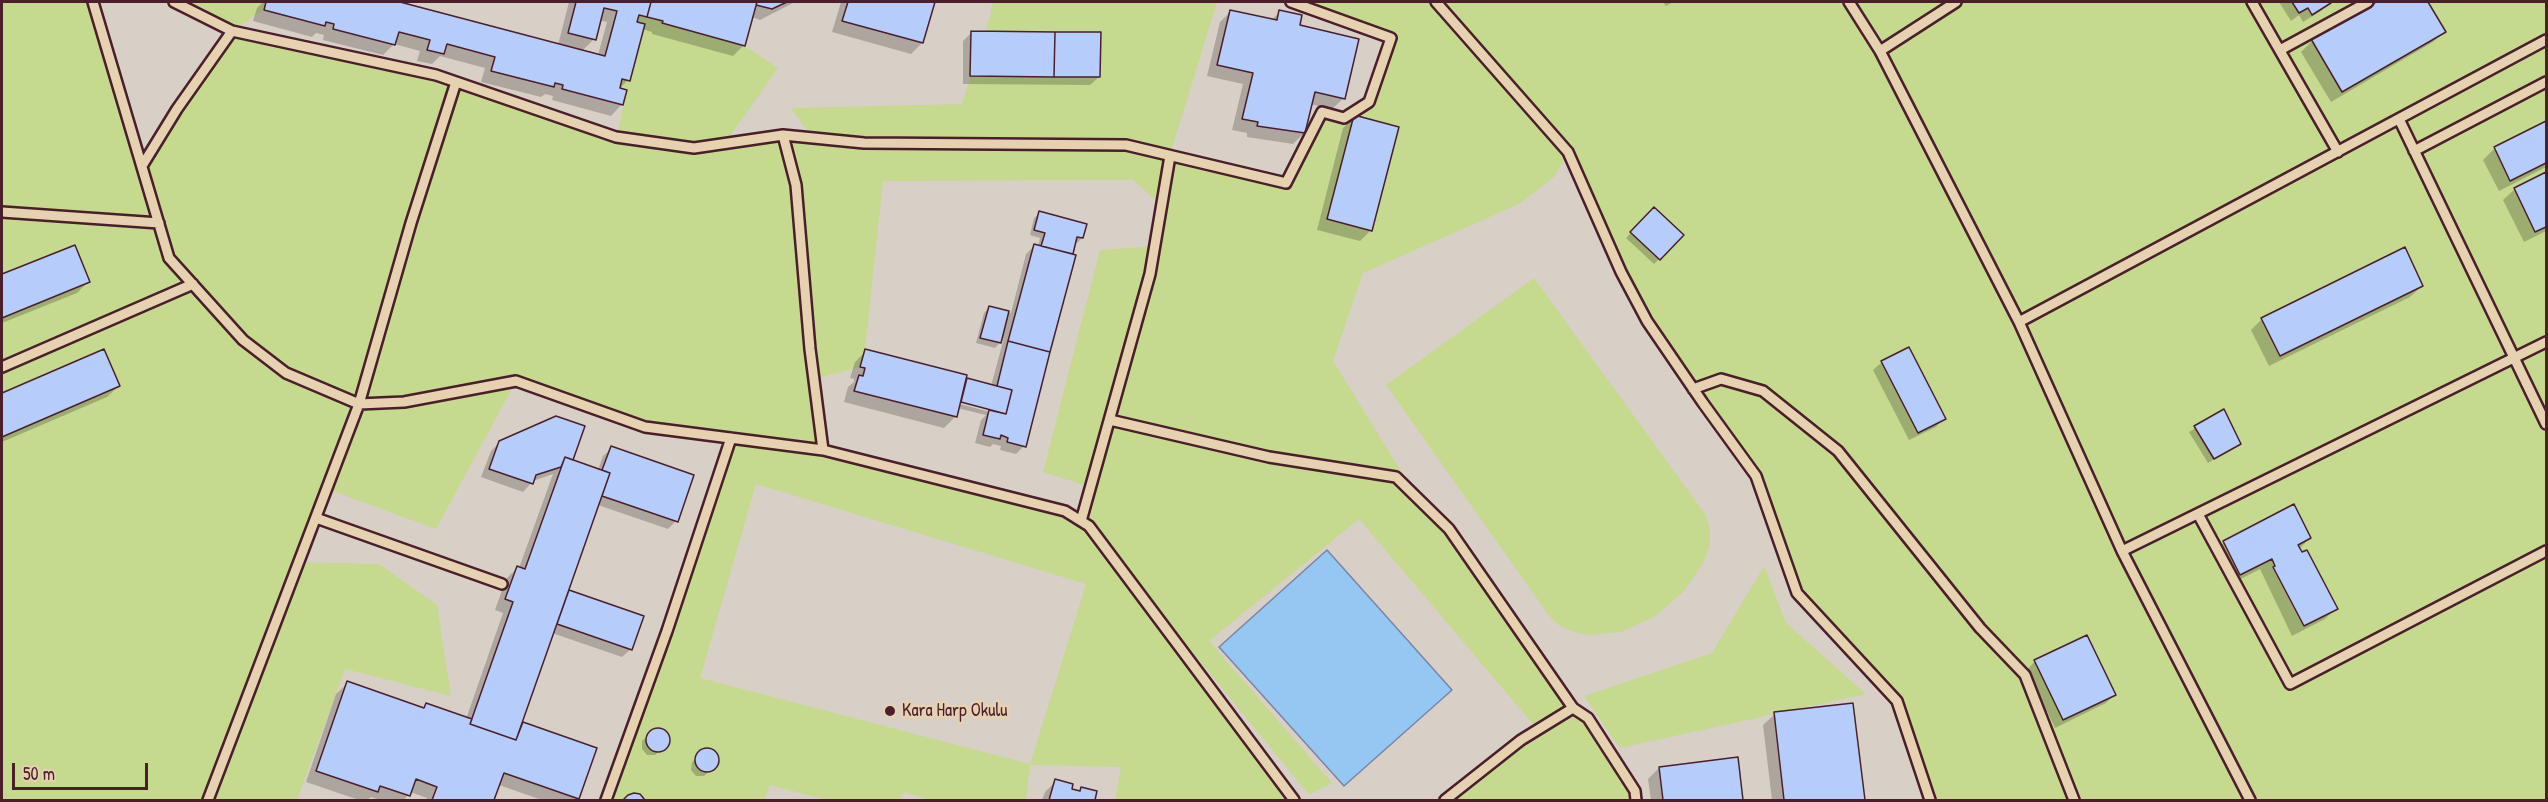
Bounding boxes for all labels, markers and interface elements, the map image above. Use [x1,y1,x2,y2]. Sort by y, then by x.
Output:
place label: Kara Harp Okulu [902,700,1008,722]
marker: Kara Harp Okulu [883,704,897,718]
scale bar [15,751,152,789]
text: 50 m [23,761,55,786]

